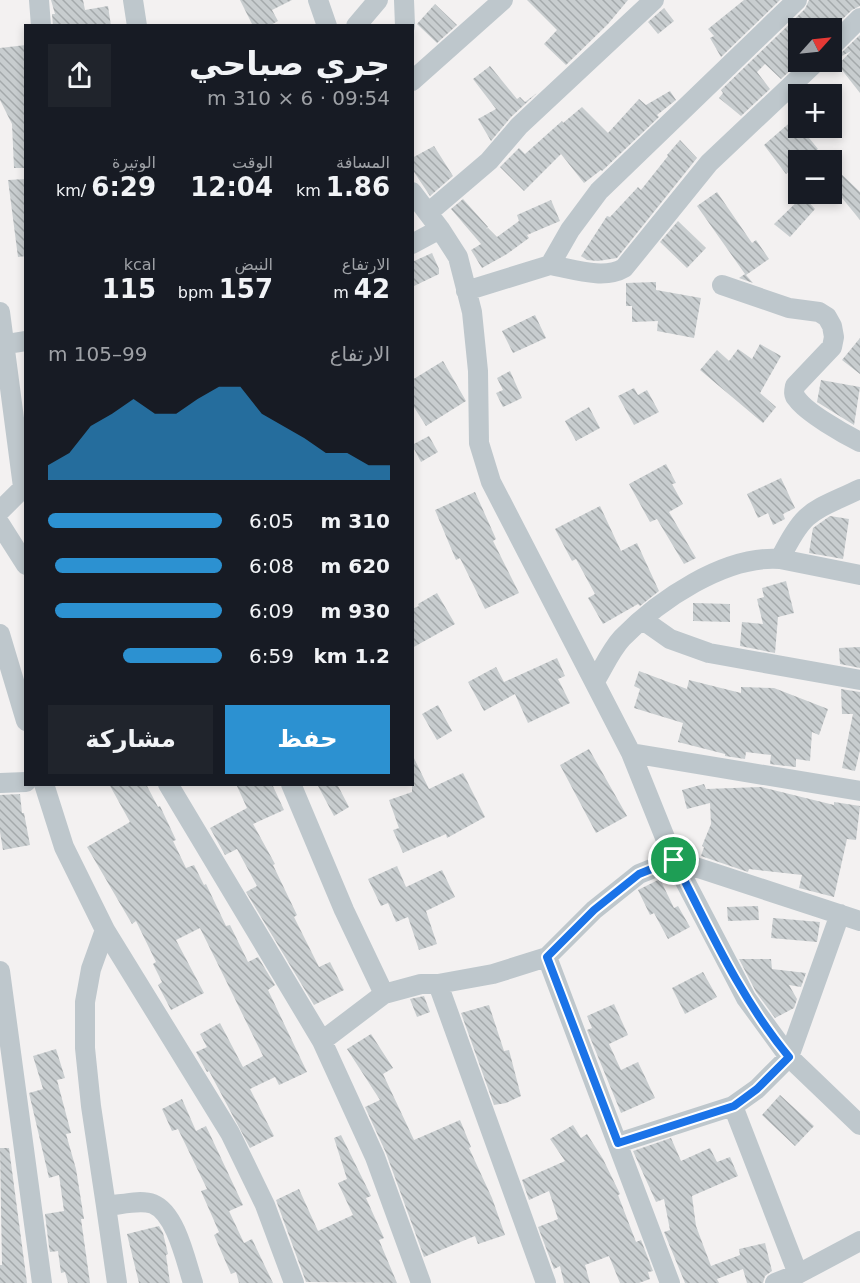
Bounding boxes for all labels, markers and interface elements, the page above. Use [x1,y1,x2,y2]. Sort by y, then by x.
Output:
north arrow [788,18,842,72]
map controls [788,18,842,204]
button: share [48,44,111,107]
text: جري صباحي [189,44,390,83]
button: + [788,84,842,138]
text: 09:54 · 6 × 310 m [207,86,390,110]
button: − [788,150,842,204]
text: الوتيرة [112,153,156,172]
text: الوقت [232,153,273,172]
text: المسافة [336,153,390,172]
text: 6:29 [91,172,156,202]
text: 12:04 [190,172,273,202]
text: 1.86 [326,172,390,202]
text: /km [56,181,91,200]
text: km [296,181,326,200]
text: kcal [124,255,156,274]
text: النبض [234,255,273,274]
text: الارتفاع [342,255,390,274]
text: 115 [102,274,156,304]
text: 157 [219,274,273,304]
text: 42 [354,274,390,304]
text: bpm [178,283,219,302]
text: m [333,283,354,302]
text: 99–105 m [48,342,147,366]
text: الارتفاع [330,342,390,366]
text: 6:05 [249,509,294,533]
text: 310 m [320,509,390,533]
text: 6:08 [249,554,294,578]
text: 620 m [320,554,390,578]
text: 6:09 [249,599,294,623]
text: 930 m [320,599,390,623]
text: 6:59 [249,644,294,668]
text: 1.2 km [313,644,390,668]
button: مشاركة [48,705,213,774]
button: حفظ [225,705,390,774]
pin [648,834,699,885]
icon: arrive [657,843,690,876]

